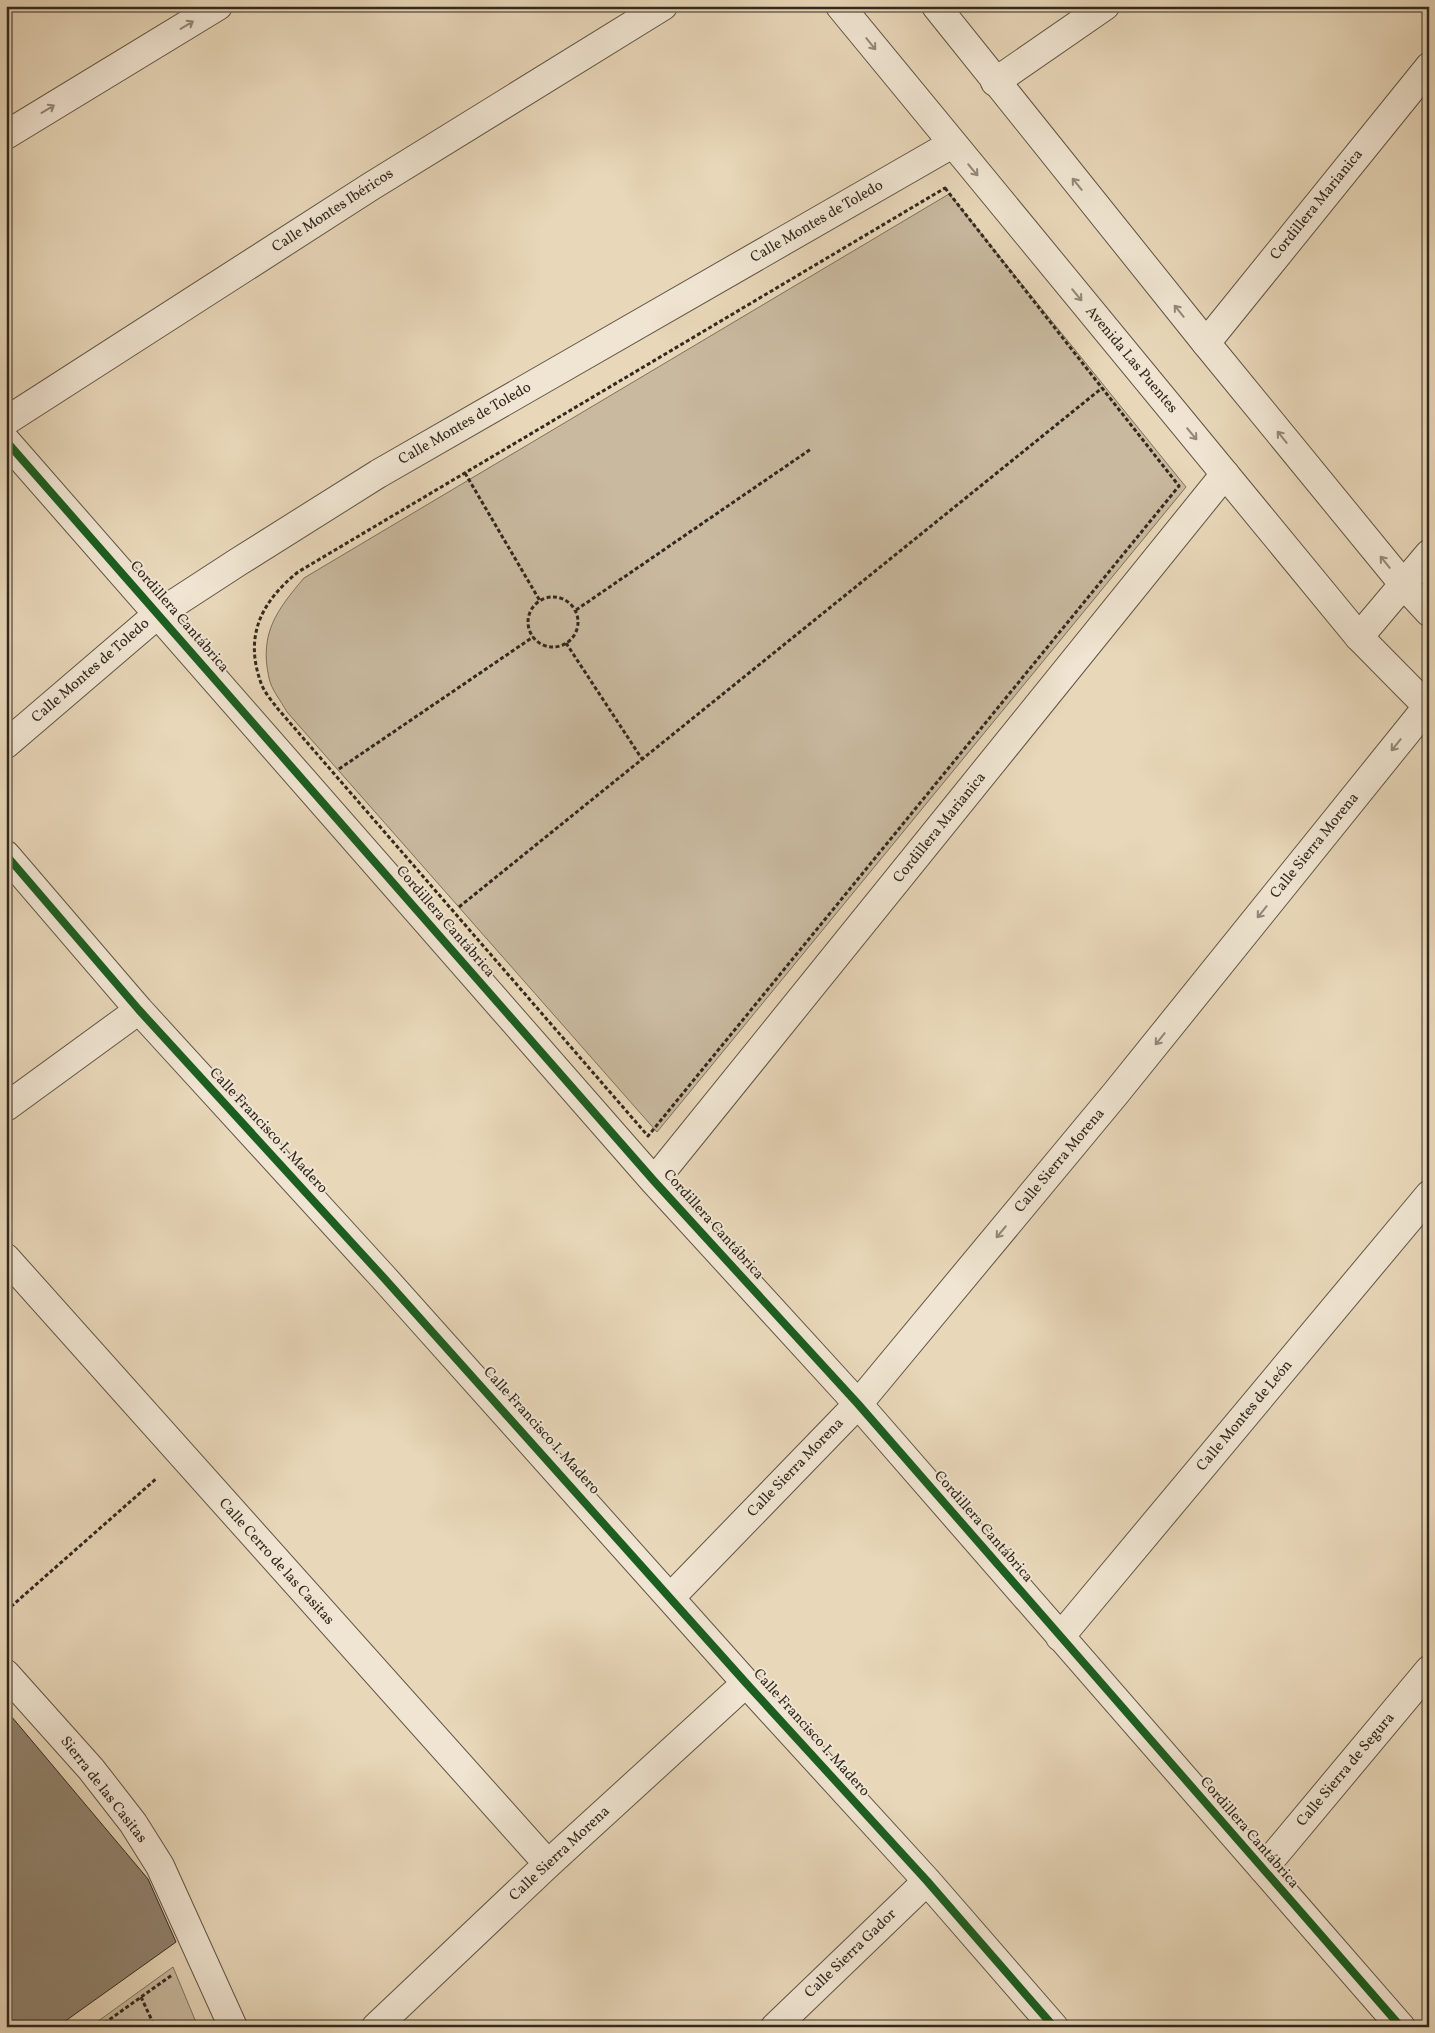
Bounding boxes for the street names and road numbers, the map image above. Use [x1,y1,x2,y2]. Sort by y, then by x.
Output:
street label: Cordillera Marianica [1266,145,1368,265]
street label: Calle Montes Ibéricos [268,164,398,258]
street label: Calle Montes de Toledo [747,175,887,269]
street label: Avenida Las Puentes [1080,302,1182,418]
street label: Calle Montes de Toledo [395,377,535,471]
street label: Cordillera Cantábrica [124,557,234,677]
street label: Calle Montes de Toledo [27,614,155,728]
street label: Cordillera Marianica [889,768,991,888]
street label: Calle Sierra Morena [1266,789,1364,903]
street label: Cordillera Cantábrica [390,862,500,982]
street label: Calle Francisco I. Madero [204,1063,332,1199]
street label: Calle Sierra Morena [1010,1104,1110,1218]
street label: Cordillera Cantábrica [658,1165,768,1285]
street label: Calle Montes de León [1192,1356,1298,1476]
street label: Calle Francisco I. Madero [478,1362,604,1500]
street label: Calle Sierra Morena [743,1414,849,1522]
street label: Cordillera Cantábrica [928,1467,1038,1587]
street label: Calle Cerro de las Casitas [213,1494,339,1630]
street label: Calle Francisco I. Madero [748,1664,874,1802]
street label: Calle Sierra de Segura [1292,1708,1400,1832]
street label: Sierra de las Casitas [55,1732,151,1848]
street label: Cordillera Cantábrica [1194,1773,1304,1893]
street label: Calle Sierra Morena [505,1802,615,1906]
street label: Calle Sierra Gador [800,1905,902,2003]

